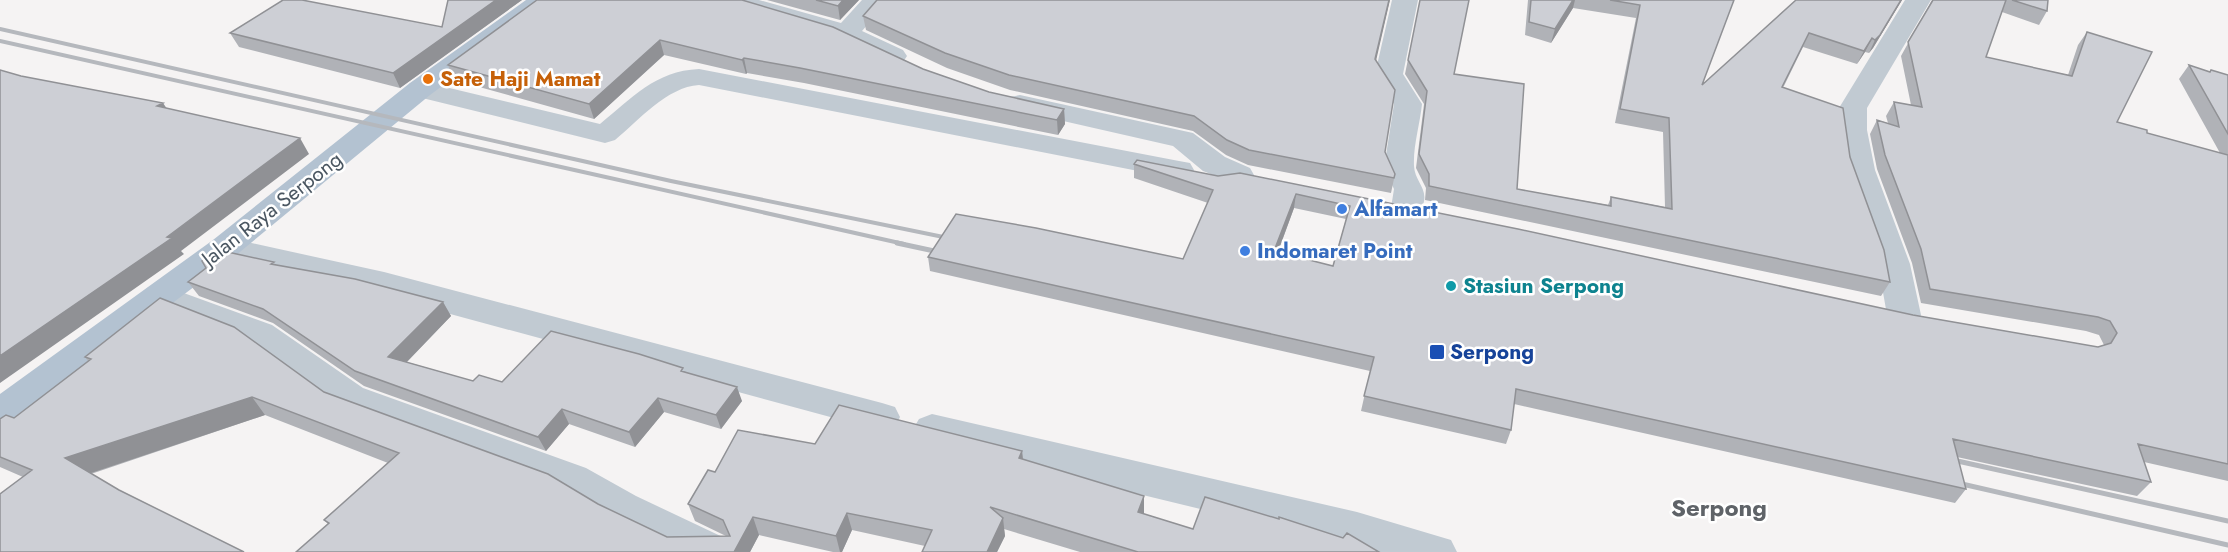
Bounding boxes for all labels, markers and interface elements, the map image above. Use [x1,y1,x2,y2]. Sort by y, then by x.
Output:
place label: Sate Haji Mamat [440,64,601,94]
marker: Sate Haji Mamat [421,72,435,86]
street label: Jalan Raya Serpong [193,145,349,275]
place label: Alfamart [1353,194,1438,224]
marker: Alfamart [1335,202,1349,216]
place label: Indomaret Point [1257,236,1413,266]
marker: Indomaret Point [1238,244,1252,258]
place label: Stasiun Serpong [1463,271,1624,301]
marker: Stasiun Serpong [1444,279,1458,293]
place label: Serpong [1450,337,1534,367]
marker: Serpong [1428,343,1446,361]
district label: Serpong [1671,490,1767,525]

